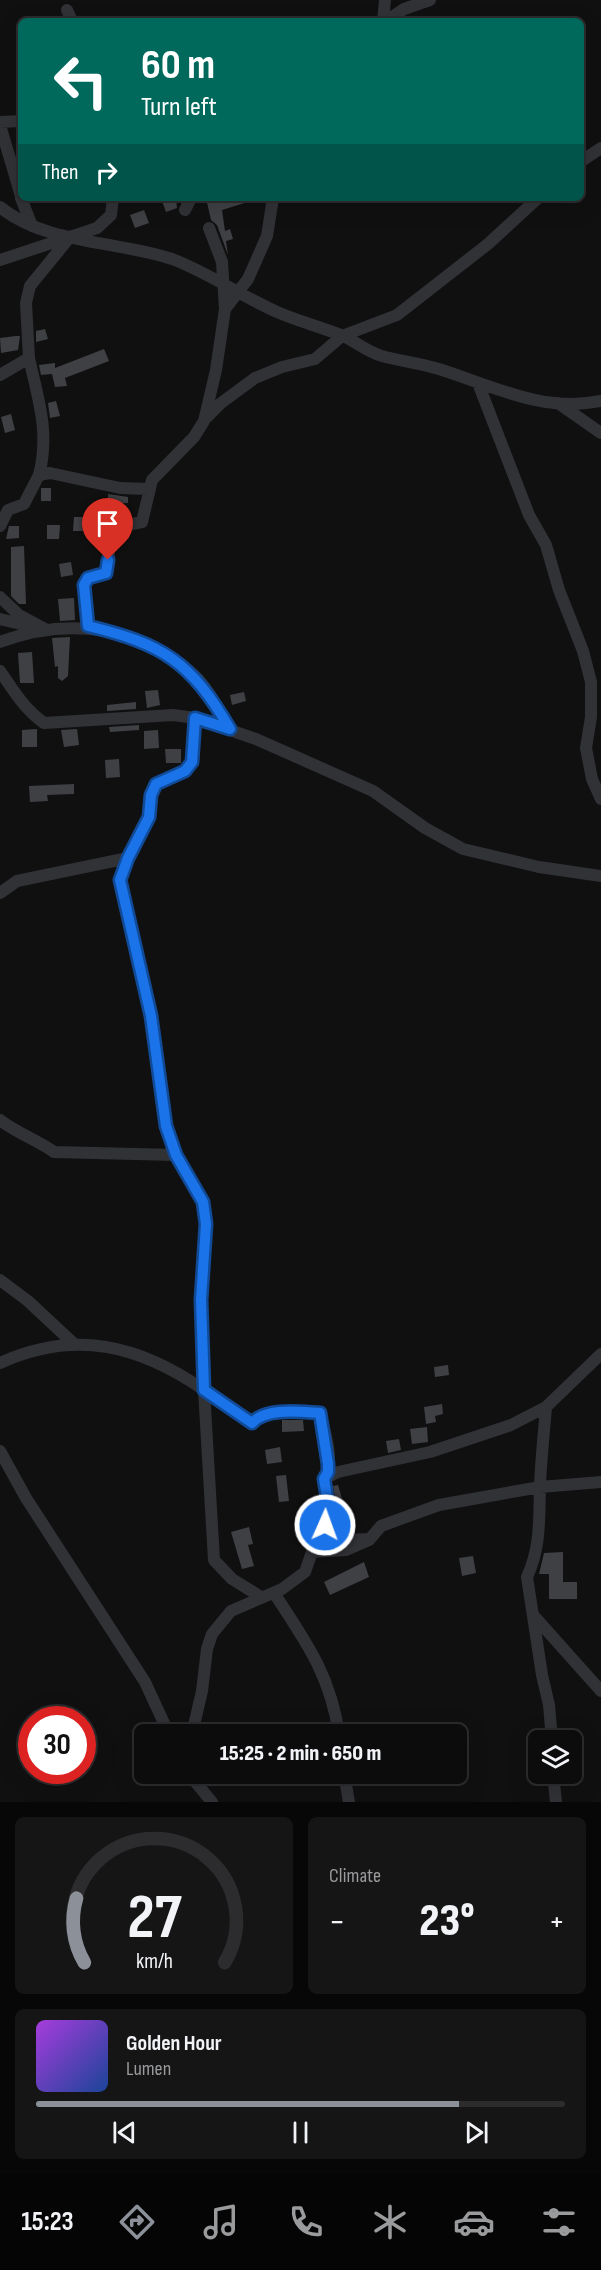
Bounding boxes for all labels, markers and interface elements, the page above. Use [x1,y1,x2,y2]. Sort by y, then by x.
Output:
text: 60 m [141,40,215,91]
icon: left [42,42,120,120]
text: Turn left [141,91,217,123]
icon: right [90,156,123,189]
text: Then [42,159,78,186]
pin [82,498,133,560]
icon: arrive [91,507,124,540]
position arrow [293,1493,357,1557]
speed limit sign: 30 [18,1706,96,1784]
map controls [528,1730,582,1784]
button: layers [528,1730,582,1784]
text: 15:25 · 2 min · 650 m [220,1740,381,1767]
text: Climate [329,1864,381,1888]
text: 27 [127,1881,182,1956]
text: 23° [419,1894,475,1949]
text: − [329,1902,345,1942]
text: + [549,1902,565,1942]
text: km/h [135,1949,173,1974]
text: Golden Hour [126,2030,222,2057]
text: Lumen [126,2057,171,2081]
icon: previous [108,2116,141,2149]
icon: pause [284,2116,317,2149]
icon: next [460,2116,493,2149]
icon: directions [116,2201,158,2243]
icon: music [200,2201,242,2243]
icon: phone [285,2201,327,2243]
icon: climate [369,2201,411,2243]
icon: car [453,2201,495,2243]
icon: filters [538,2201,580,2243]
text: 15:23 [21,2206,74,2238]

